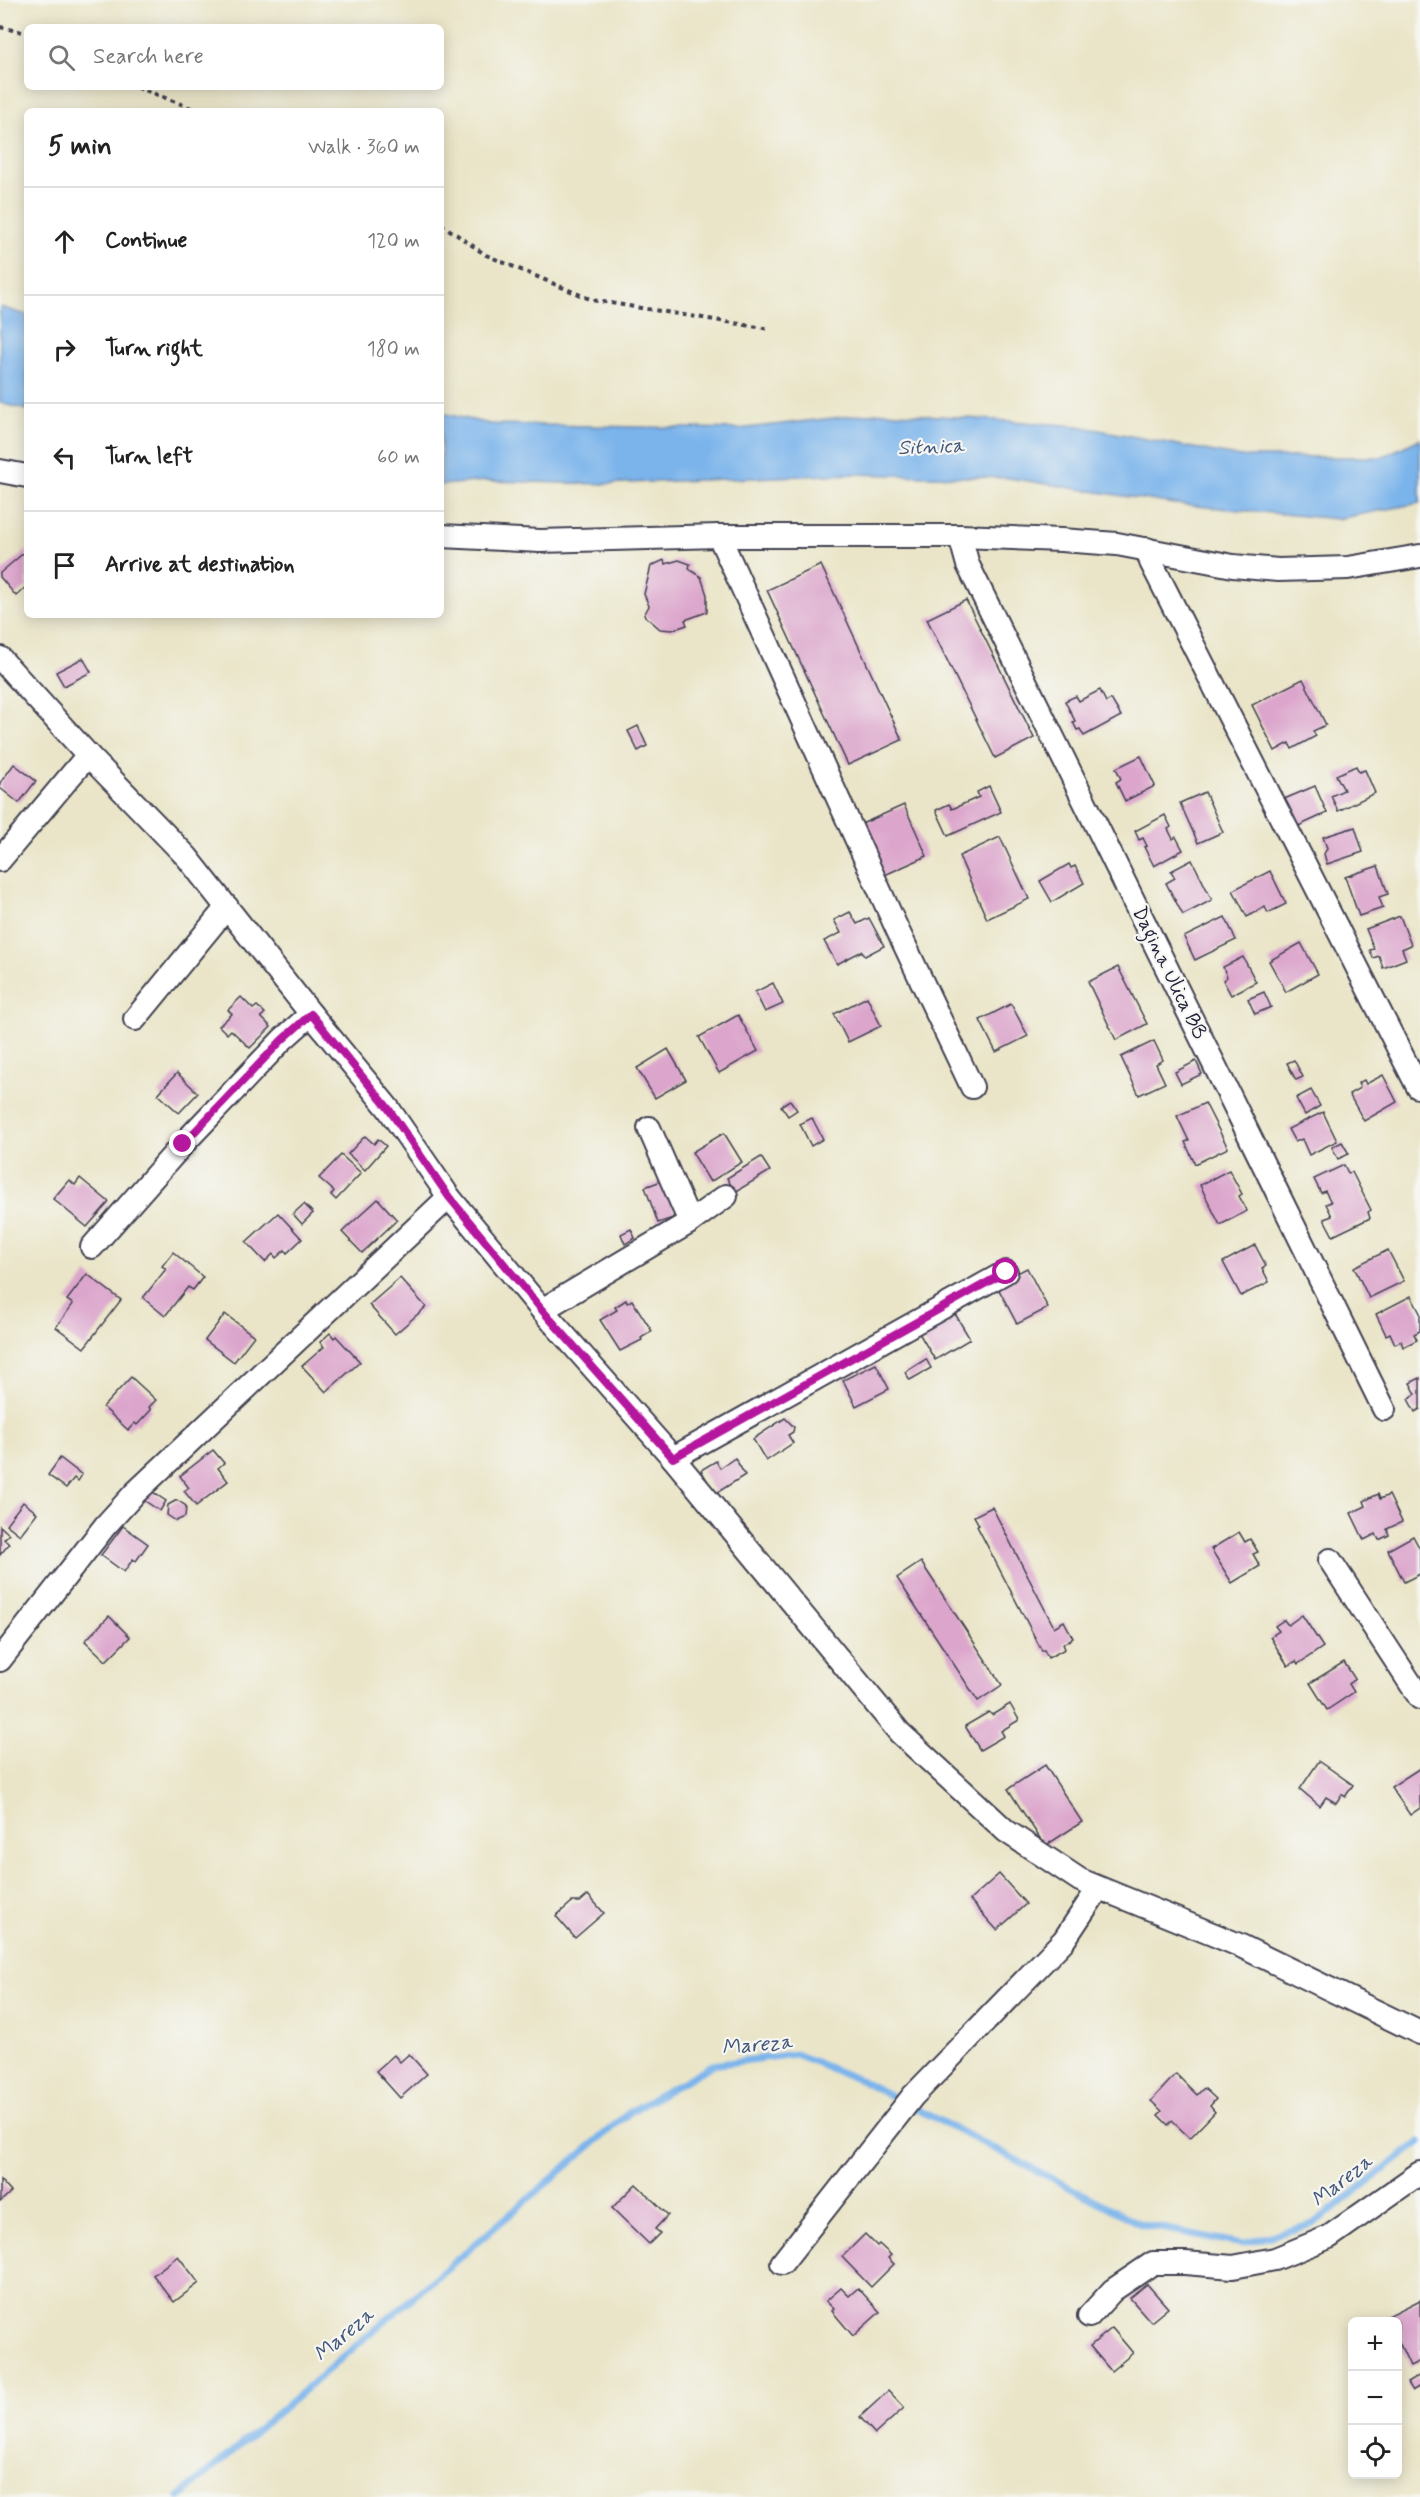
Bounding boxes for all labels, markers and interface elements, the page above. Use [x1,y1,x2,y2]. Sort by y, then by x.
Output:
search box [24,24,444,90]
icon: search [45,41,78,74]
text: Search here [93,43,204,71]
text: 5 min [48,130,112,164]
text: Walk · 360 m [308,134,420,161]
icon: ahead [48,225,81,258]
text: Continue [105,227,187,255]
text: 120 m [367,228,420,255]
icon: right [48,333,81,366]
text: Turn right [105,335,203,363]
text: 180 m [367,336,420,363]
water label: Sitnica [897,432,966,462]
icon: left [48,441,81,474]
text: Turn left [105,443,193,471]
text: 60 m [377,444,420,471]
icon: arrive [48,549,81,582]
text: Arrive at destination [105,551,295,579]
street label: Dagina Ulica BB [1123,902,1213,1045]
route end [169,1130,195,1156]
route start [992,1258,1018,1284]
water label: Mareza [721,2028,795,2062]
water label: Mareza [1306,2147,1380,2214]
water label: Mareza [308,2301,381,2368]
map controls [1348,2317,1402,2479]
button: + [1348,2317,1402,2371]
button: − [1348,2371,1402,2425]
button: locate [1348,2425,1402,2479]

